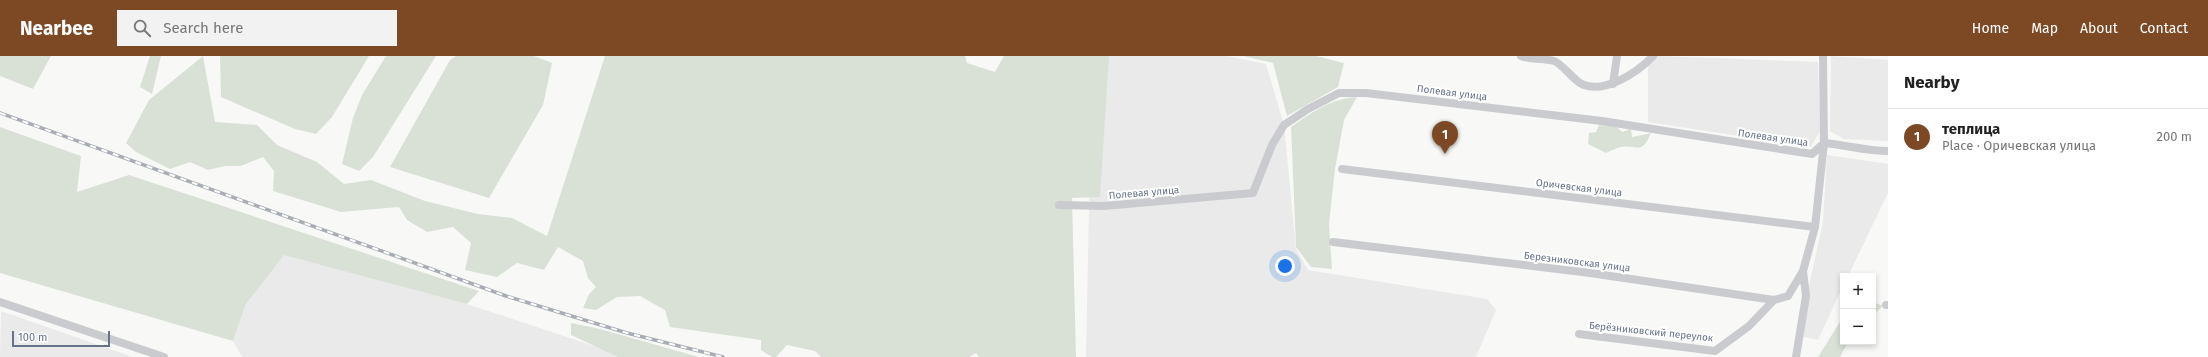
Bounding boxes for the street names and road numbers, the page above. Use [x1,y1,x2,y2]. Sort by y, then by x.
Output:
street label: Полевая улица [1416,83,1488,103]
street label: Полевая улица [1737,127,1809,149]
street label: Оричевская улица [1535,177,1623,199]
street label: Полевая улица [1108,184,1180,202]
street label: Березниковская улица [1523,250,1631,274]
street label: Берёзниковский переулок [1588,319,1715,345]

